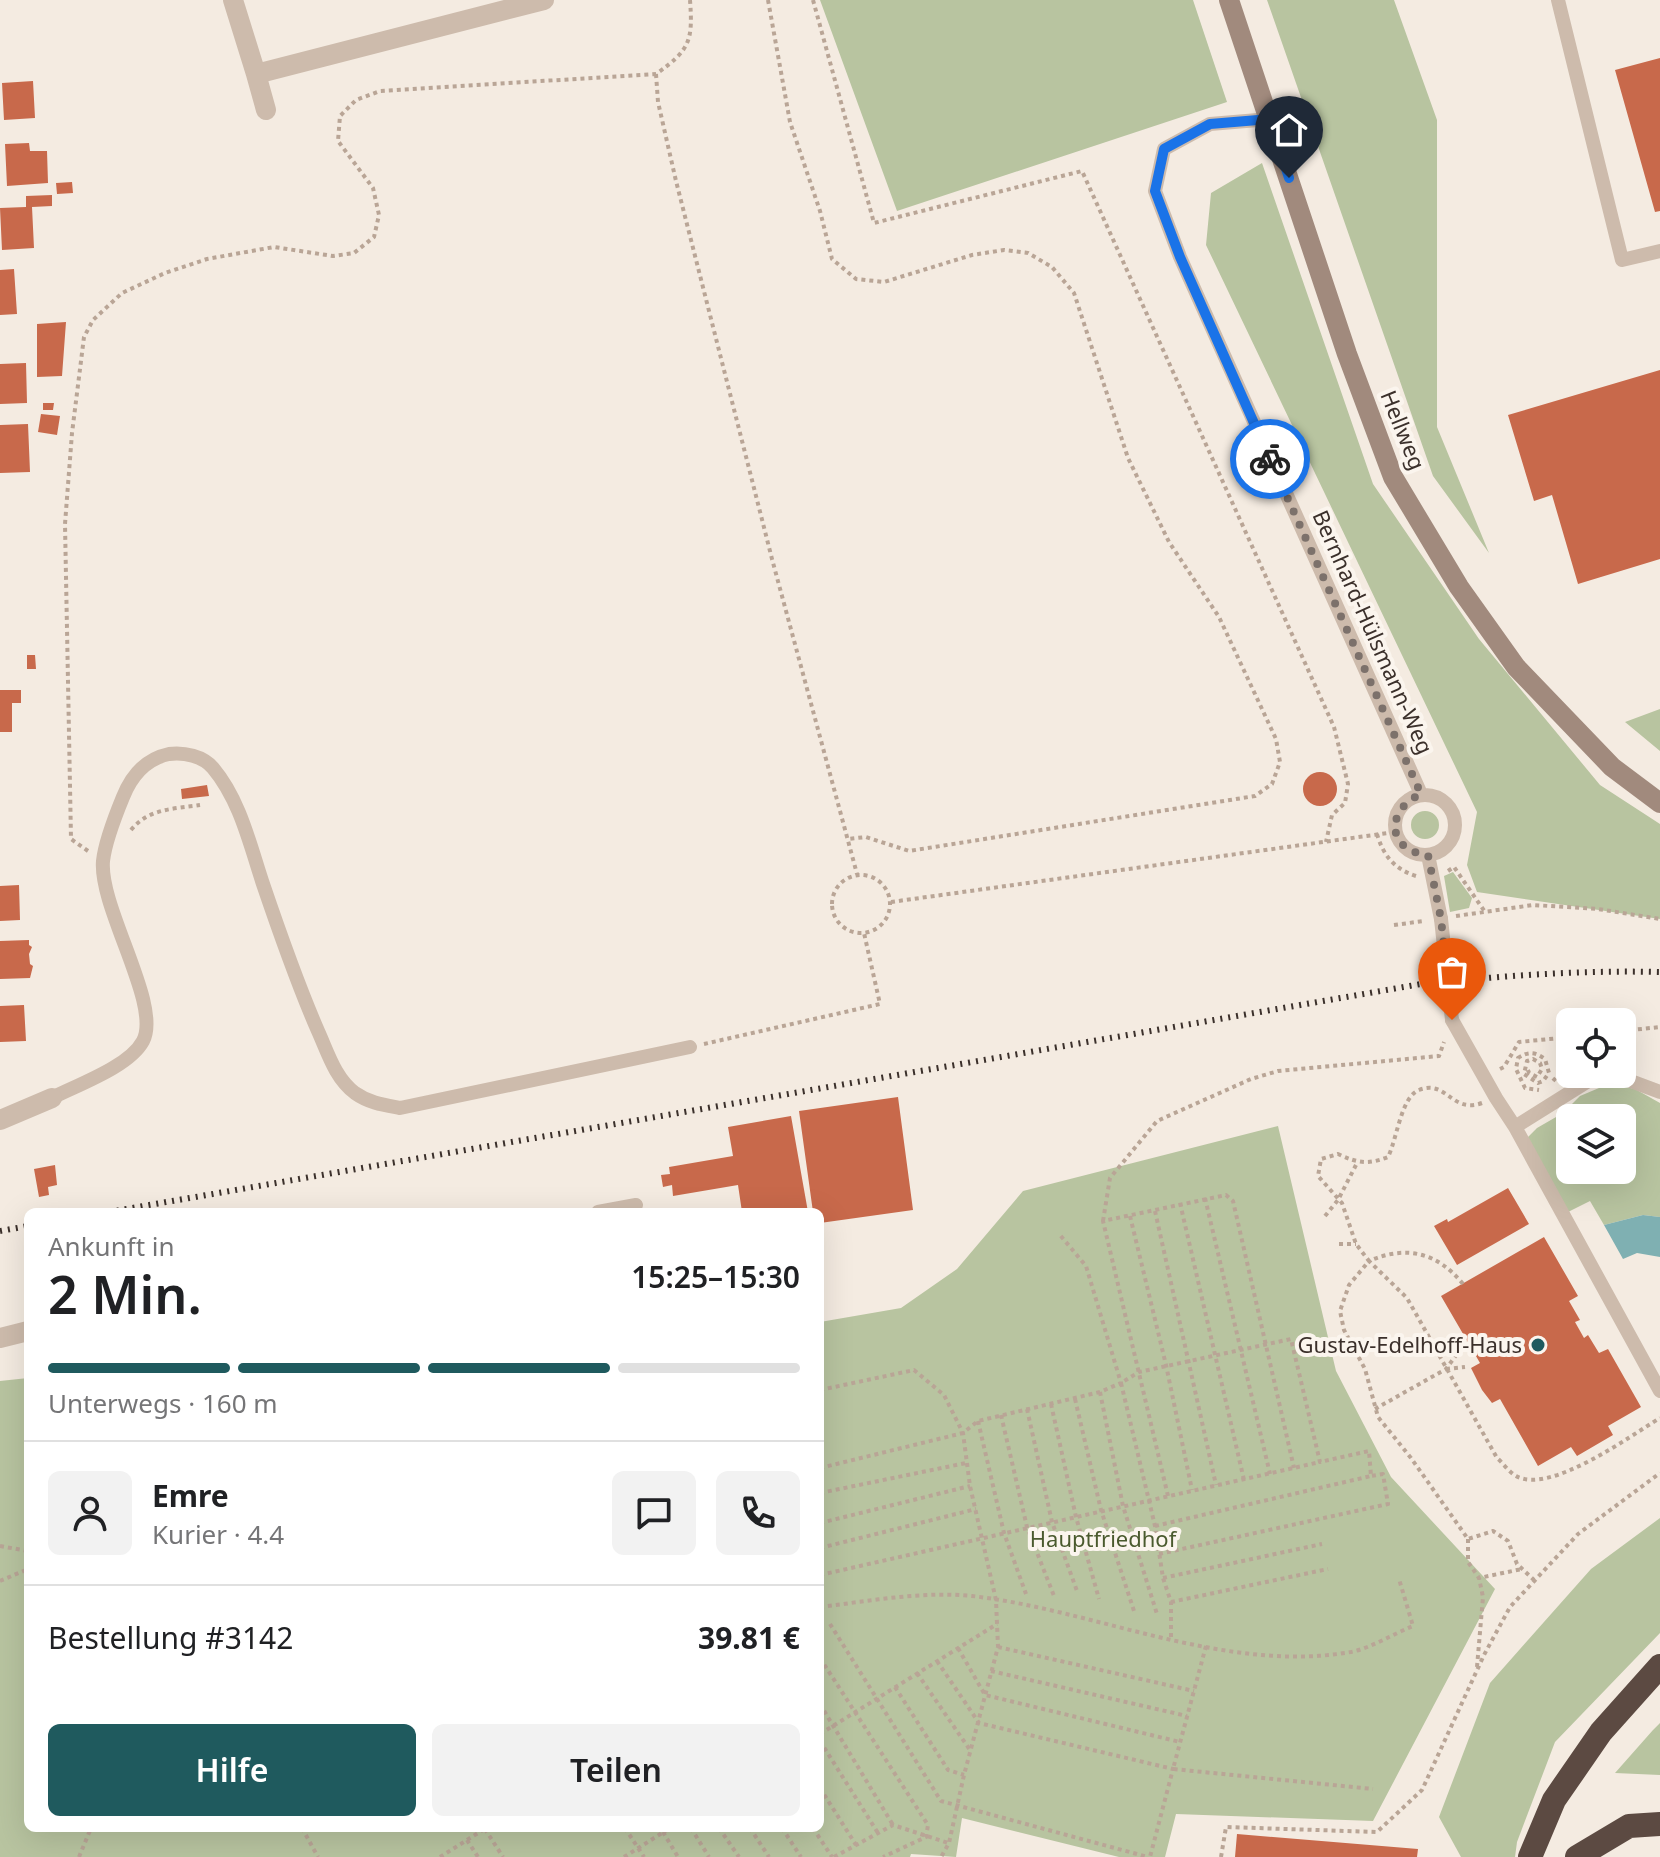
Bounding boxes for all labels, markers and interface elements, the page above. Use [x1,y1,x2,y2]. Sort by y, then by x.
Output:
pin [1255,96,1323,178]
icon: home [1267,108,1311,152]
street label: Hellweg [1374,385,1433,474]
courier [1230,419,1310,499]
icon: bike [1248,437,1292,481]
street label: Bernhard-Hülsmann-Weg [1307,505,1441,758]
pin [1418,938,1486,1020]
icon: bag [1430,950,1474,994]
map controls [1556,1008,1636,1184]
button: locate [1556,1008,1636,1088]
button: layers [1556,1104,1636,1184]
text: Ankunft in [48,1228,175,1264]
text: 15:25–15:30 [631,1256,800,1297]
text: 2 Min. [48,1258,202,1329]
place label: Gustav-Edelhoff-Haus [1298,1329,1522,1359]
marker: Gustav-Edelhoff-Haus [1529,1336,1547,1354]
text: Unterwegs · 160 m [48,1385,278,1421]
button: person [48,1471,132,1555]
button: chat [612,1471,696,1555]
button: phone [716,1471,800,1555]
text: Emre [152,1475,229,1516]
text: Kurier · 4.4 [152,1516,284,1552]
park label: Hauptfriedhof [1030,1523,1178,1553]
text: Bestellung #3142 [48,1617,293,1658]
text: 39.81 € [698,1617,800,1658]
button: Hilfe [48,1724,416,1816]
button: Teilen [432,1724,800,1816]

